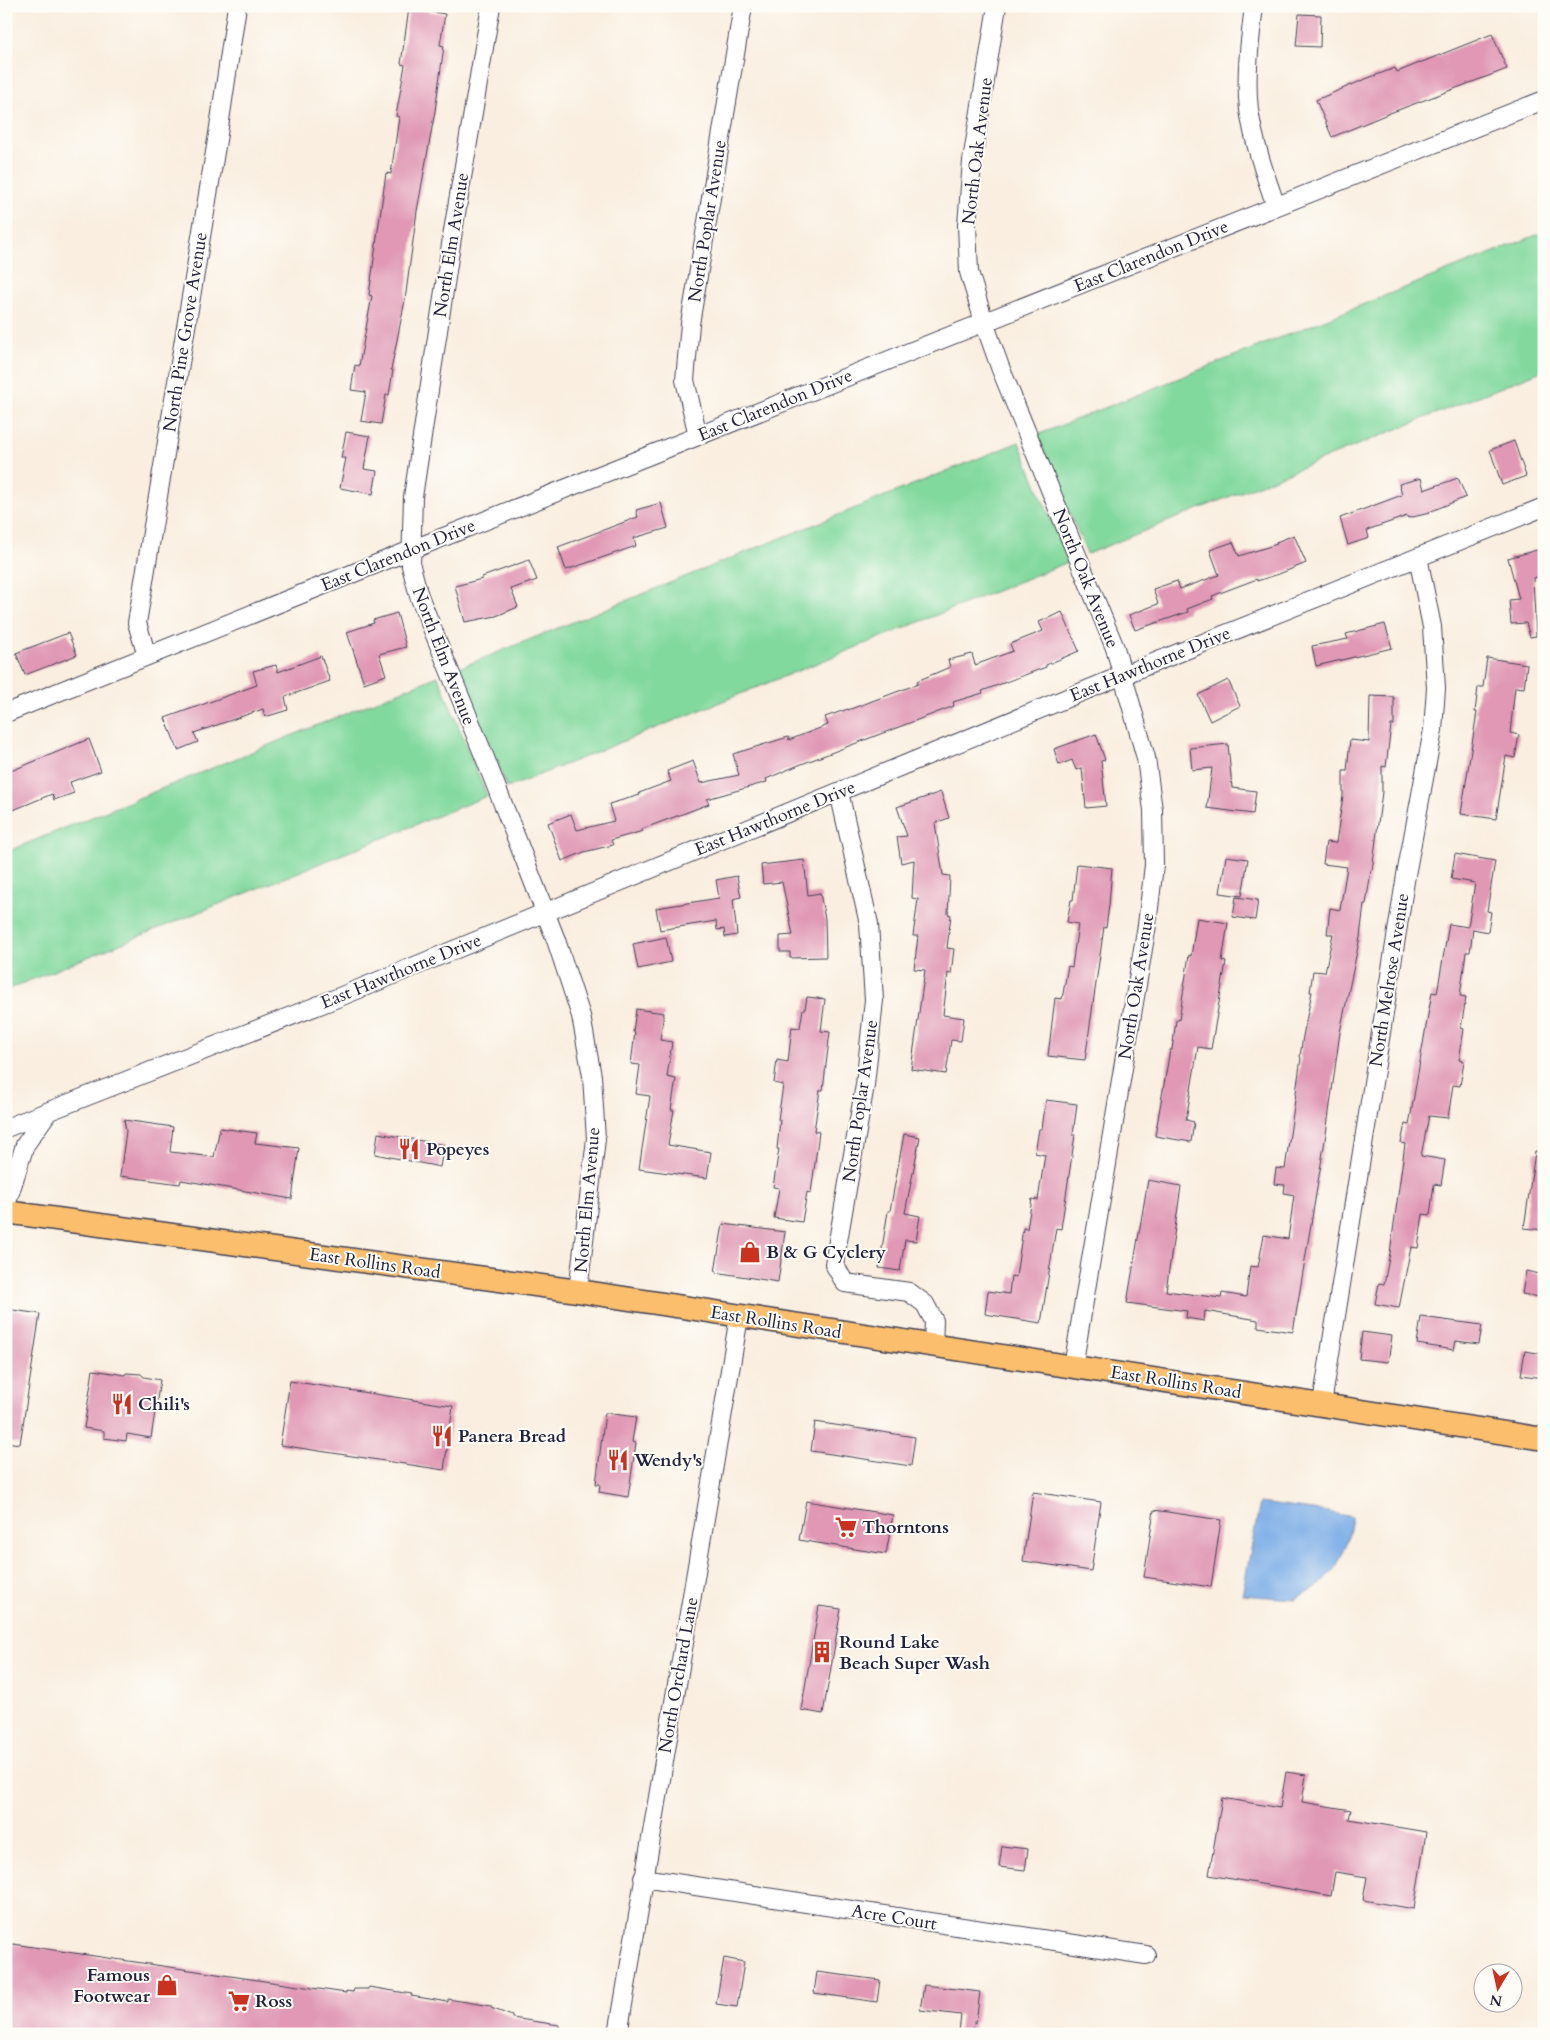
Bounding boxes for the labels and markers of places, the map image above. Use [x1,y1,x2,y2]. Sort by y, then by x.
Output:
restaurant icon: Popeyes [396,1136,422,1162]
place label: Popeyes [426,1137,489,1162]
shop icon: B & G Cyclery [737,1239,763,1265]
place label: B & G Cyclery [766,1240,887,1265]
restaurant icon: Chili's [109,1391,135,1417]
place label: Chili's [138,1392,190,1417]
restaurant icon: Panera Bread [429,1423,455,1449]
place label: Panera Bread [458,1424,567,1449]
restaurant icon: Wendy's [605,1447,631,1473]
place label: Wendy's [633,1448,702,1473]
supermarket icon: Thorntons [833,1514,859,1540]
place label: Thorntons [862,1515,949,1540]
place label: Round Lake Beach Super Wash [839,1630,990,1676]
building icon: Round Lake Beach Super Wash [809,1639,835,1665]
place label: Famous Footwear [73,1963,151,2009]
shop icon: Famous Footwear [154,1972,180,1998]
supermarket icon: Ross [226,1988,252,2014]
place label: Ross [255,1989,292,2014]

